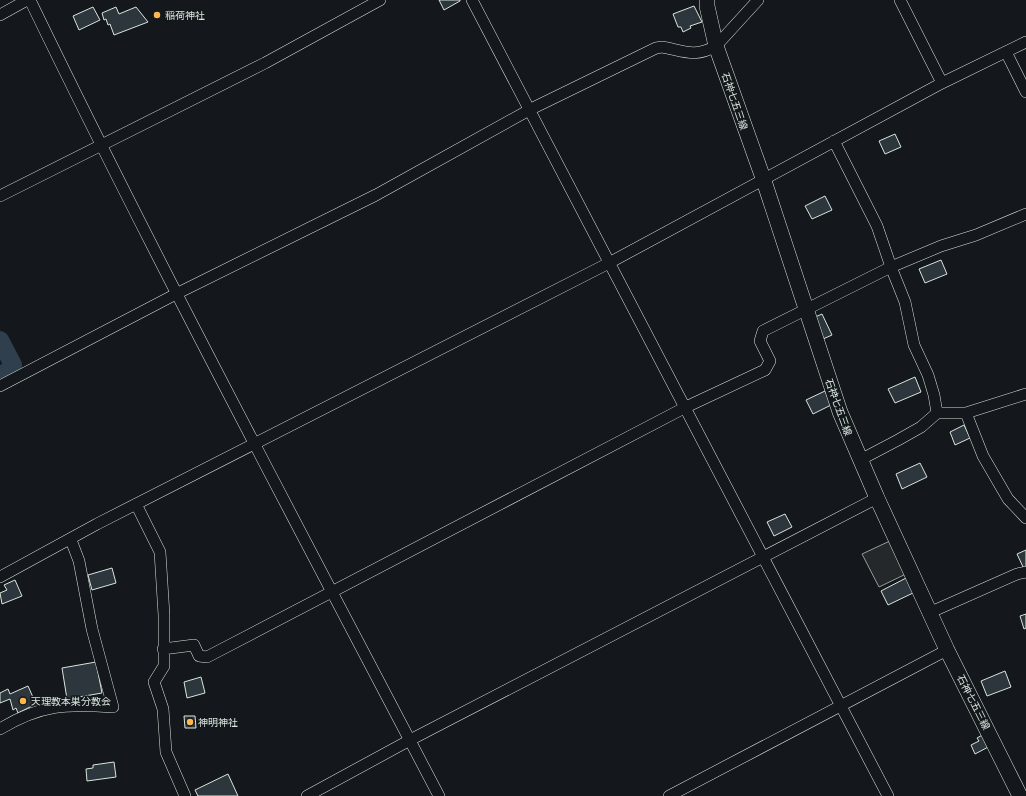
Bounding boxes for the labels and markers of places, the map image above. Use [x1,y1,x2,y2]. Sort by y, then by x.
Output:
place label: 稲荷神社 [165,9,205,21]
marker: 稲荷神社 [152,10,162,20]
place label: 天理教本巣分教会 [31,695,111,707]
marker: 天理教本巣分教会 [18,696,28,706]
place label: 神明神社 [198,716,238,728]
marker: 神明神社 [185,717,195,727]

